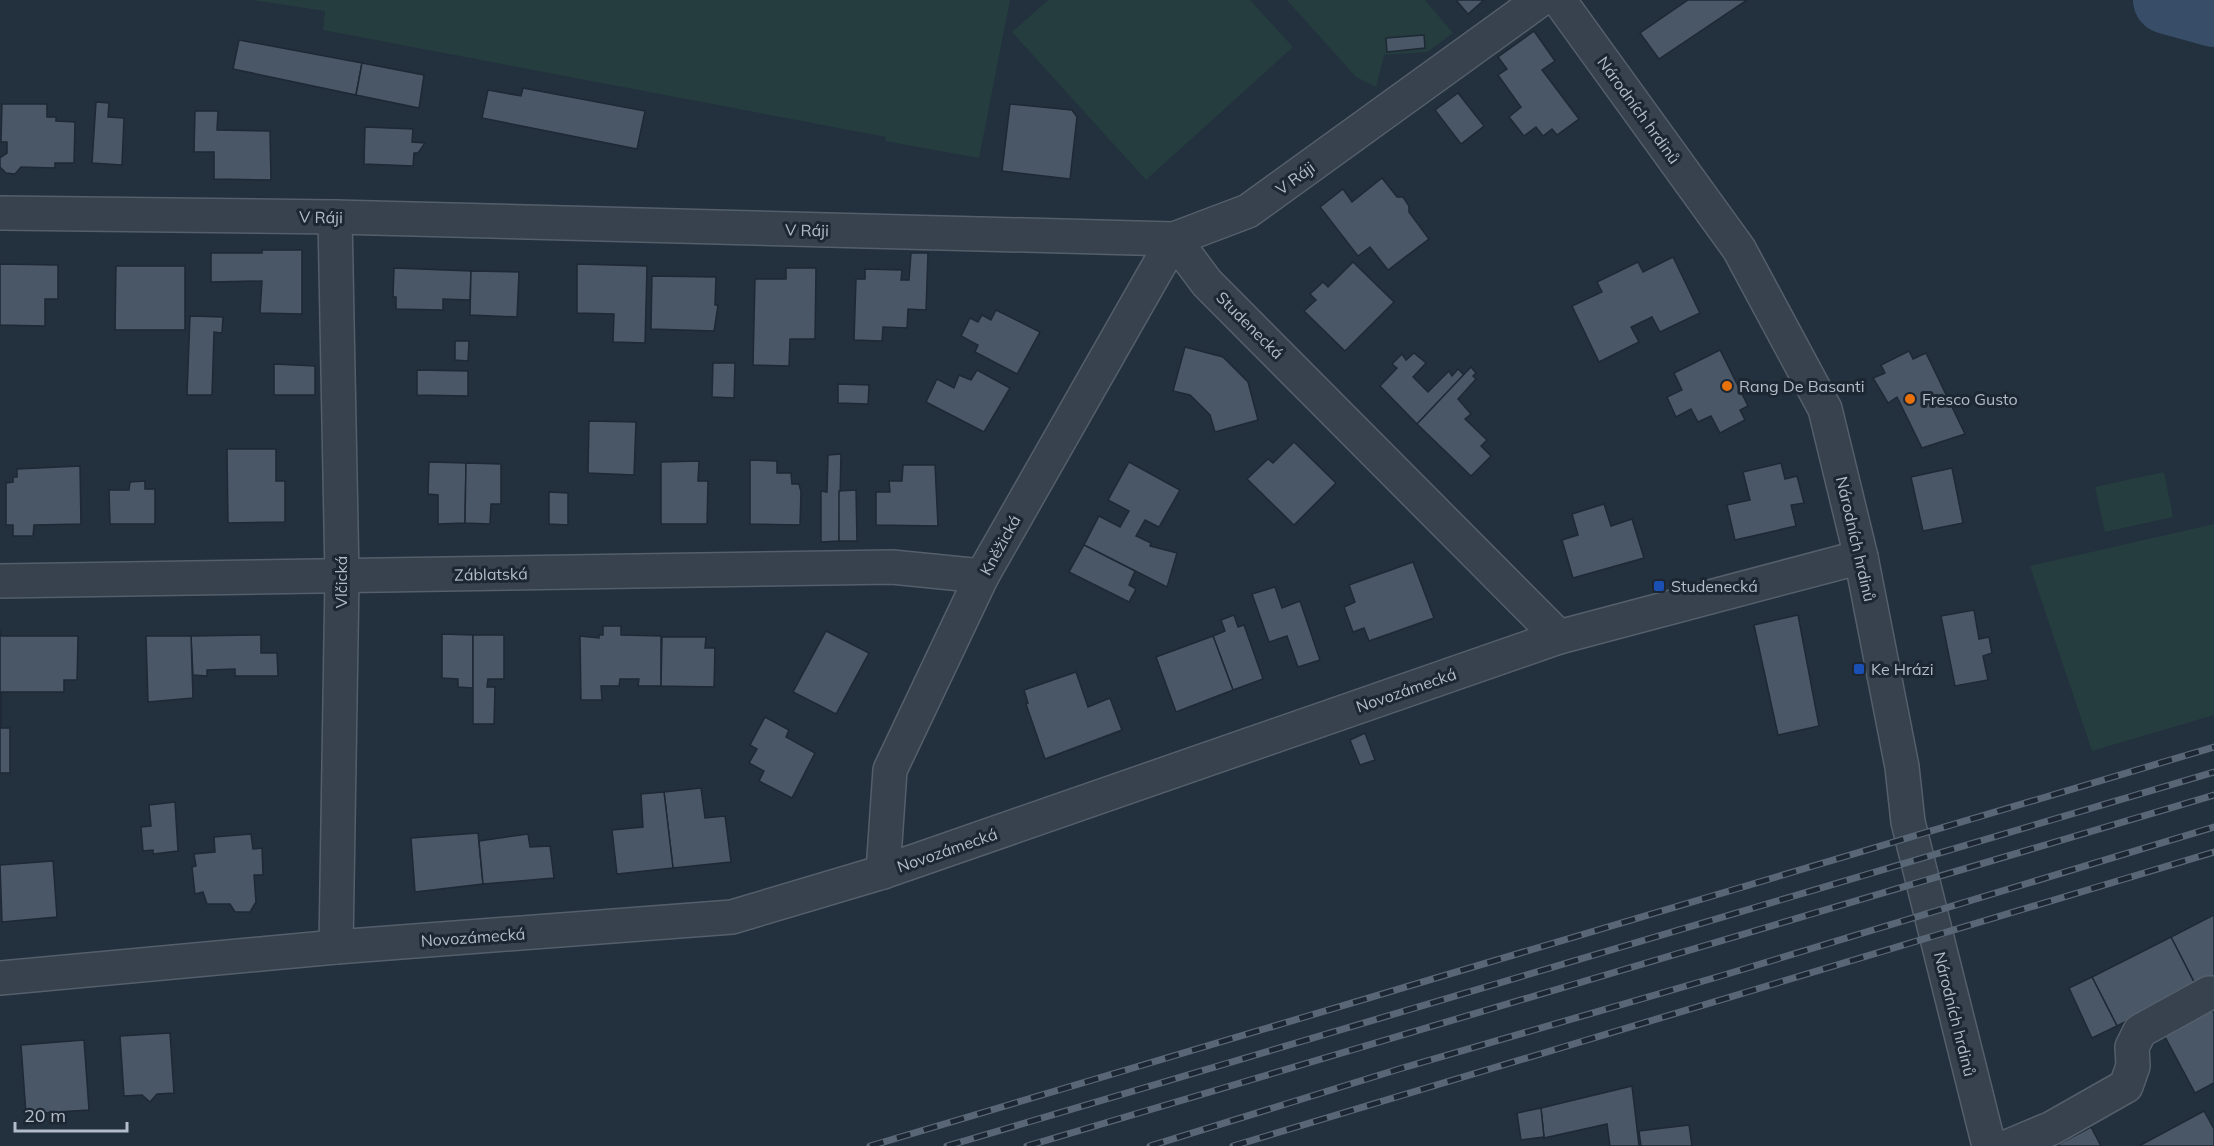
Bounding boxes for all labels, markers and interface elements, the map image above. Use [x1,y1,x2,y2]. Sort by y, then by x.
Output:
street label: Národních hrdinů [1593,52,1685,168]
street label: V Ráji [1271,157,1319,199]
street label: V Ráji [299,207,343,227]
street label: V Ráji [785,220,829,240]
street label: Studenecká [1212,287,1288,363]
place label: Rang De Basanti [1739,376,1864,396]
marker: Rang De Basanti [1720,379,1734,393]
place label: Fresco Gusto [1922,389,2018,409]
marker: Fresco Gusto [1903,392,1917,406]
street label: Národních hrdinů [1832,475,1880,603]
street label: Kněžická [975,511,1025,579]
street label: Vlčická [331,556,351,608]
street label: Záblatská [454,563,528,585]
place label: Studenecká [1671,576,1758,596]
marker: Studenecká [1652,579,1666,593]
place label: Ke Hrázi [1871,659,1934,679]
marker: Ke Hrázi [1852,662,1866,676]
street label: Novozámecká [1353,663,1459,717]
street label: Novozámecká [894,823,1000,877]
street label: Novozámecká [420,923,526,951]
street label: Národních hrdinů [1930,950,1980,1078]
scale bar [15,1095,128,1133]
text: 20 m [24,1104,66,1127]

